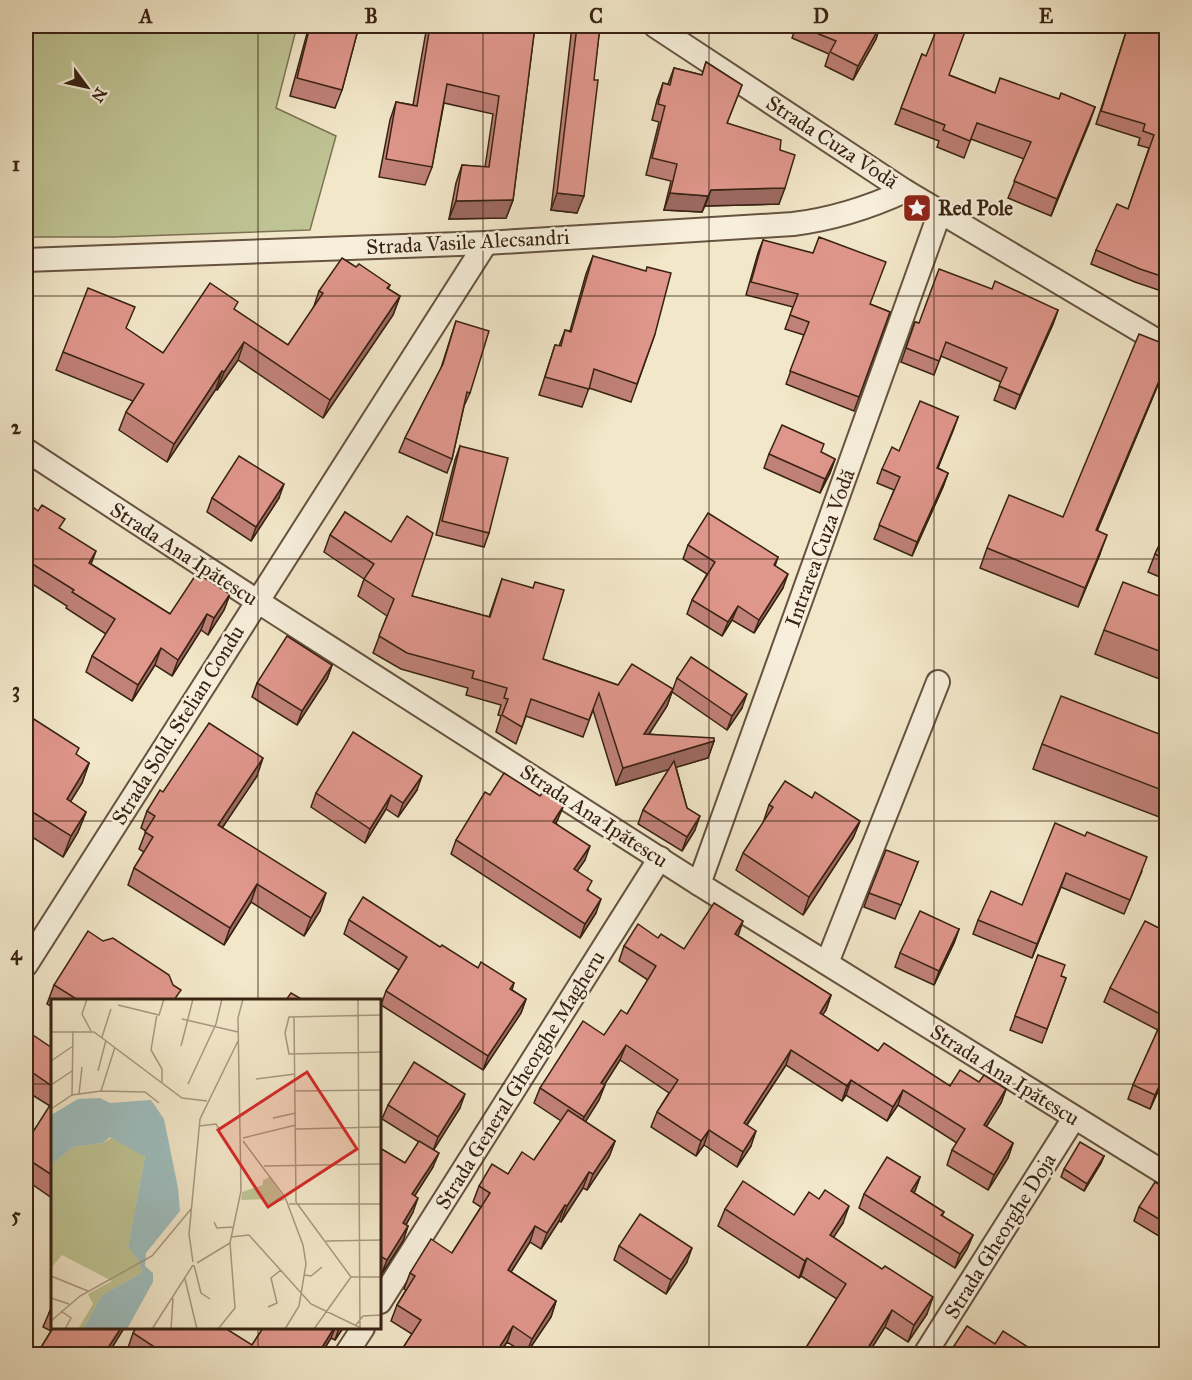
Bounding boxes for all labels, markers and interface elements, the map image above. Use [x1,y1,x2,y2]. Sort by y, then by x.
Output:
text: A [137,4,153,28]
text: B [364,4,378,28]
text: C [589,4,603,28]
text: D [813,4,829,28]
text: E [1039,4,1054,28]
north arrow [57,57,117,117]
text: N [87,84,111,106]
street label: Strada Cuza Vodă [761,90,903,194]
text: 1 [12,152,20,176]
place icon: Red Pole [901,192,933,224]
place label: Red Pole [938,195,1013,221]
street label: Strada Vasile Alecsandri [366,224,571,260]
text: 2 [11,415,22,439]
street label: Intrarea Cuza Vodă [779,465,861,631]
street label: Strada Ana Ipătescu [105,497,263,611]
street label: Strada Sold. Stelian Condu [106,620,250,830]
text: 3 [12,678,20,703]
street label: Strada Ana Ipătescu [515,759,673,873]
text: 4 [10,941,22,966]
street label: Strada General Gheorghe Magheru [429,946,611,1214]
inset map [51,999,381,1329]
street label: Strada Ana Ipătescu [926,1019,1084,1131]
street label: Strada Gheorghe Doja [939,1148,1062,1324]
text: 5 [11,1203,21,1227]

